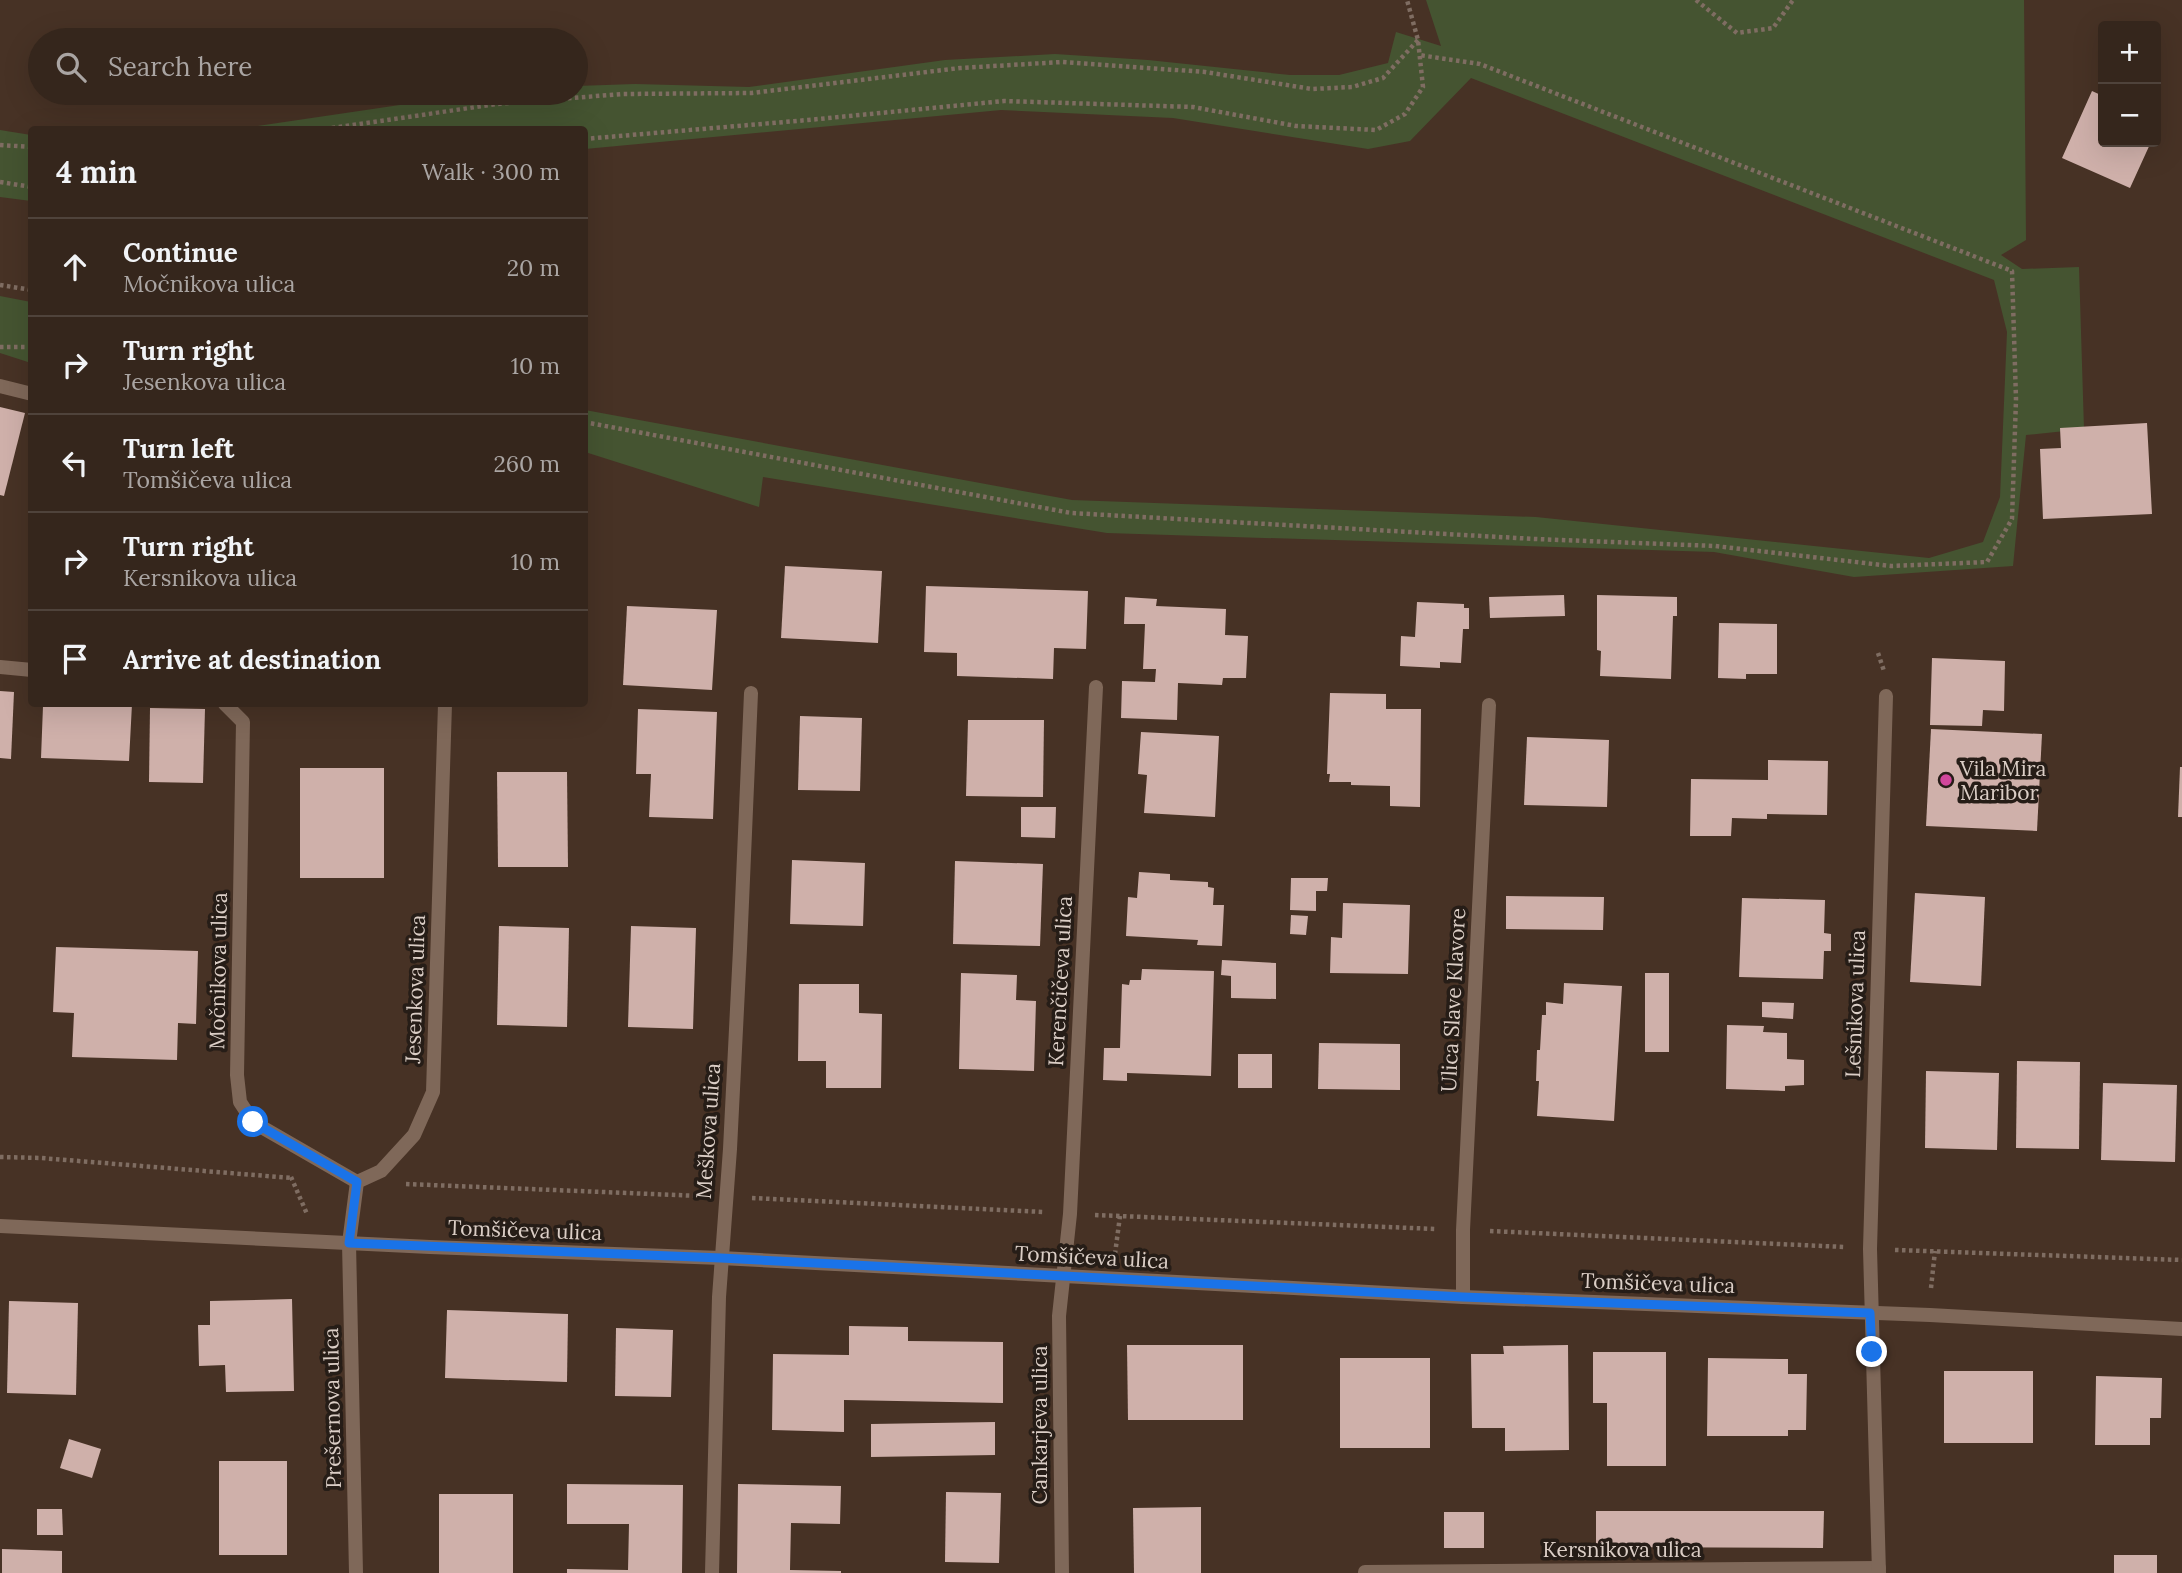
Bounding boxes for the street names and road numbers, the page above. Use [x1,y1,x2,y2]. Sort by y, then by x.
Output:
street label: Močnikova ulica [203,892,233,1050]
street label: Kerenčičeva ulica [1042,895,1078,1067]
street label: Ulica Slave Klavore [1435,907,1471,1093]
street label: Jesenkova ulica [399,914,431,1065]
street label: Lešnikova ulica [1839,929,1871,1078]
street label: Meškova ulica [690,1062,726,1200]
street label: Tomšičeva ulica [447,1214,603,1246]
street label: Tomšičeva ulica [1014,1239,1170,1275]
street label: Tomšičeva ulica [1580,1267,1736,1299]
street label: Prešernova ulica [317,1327,347,1489]
street label: Cankarjeva ulica [1026,1345,1053,1505]
street label: Kersnikova ulica [1542,1536,1702,1563]

